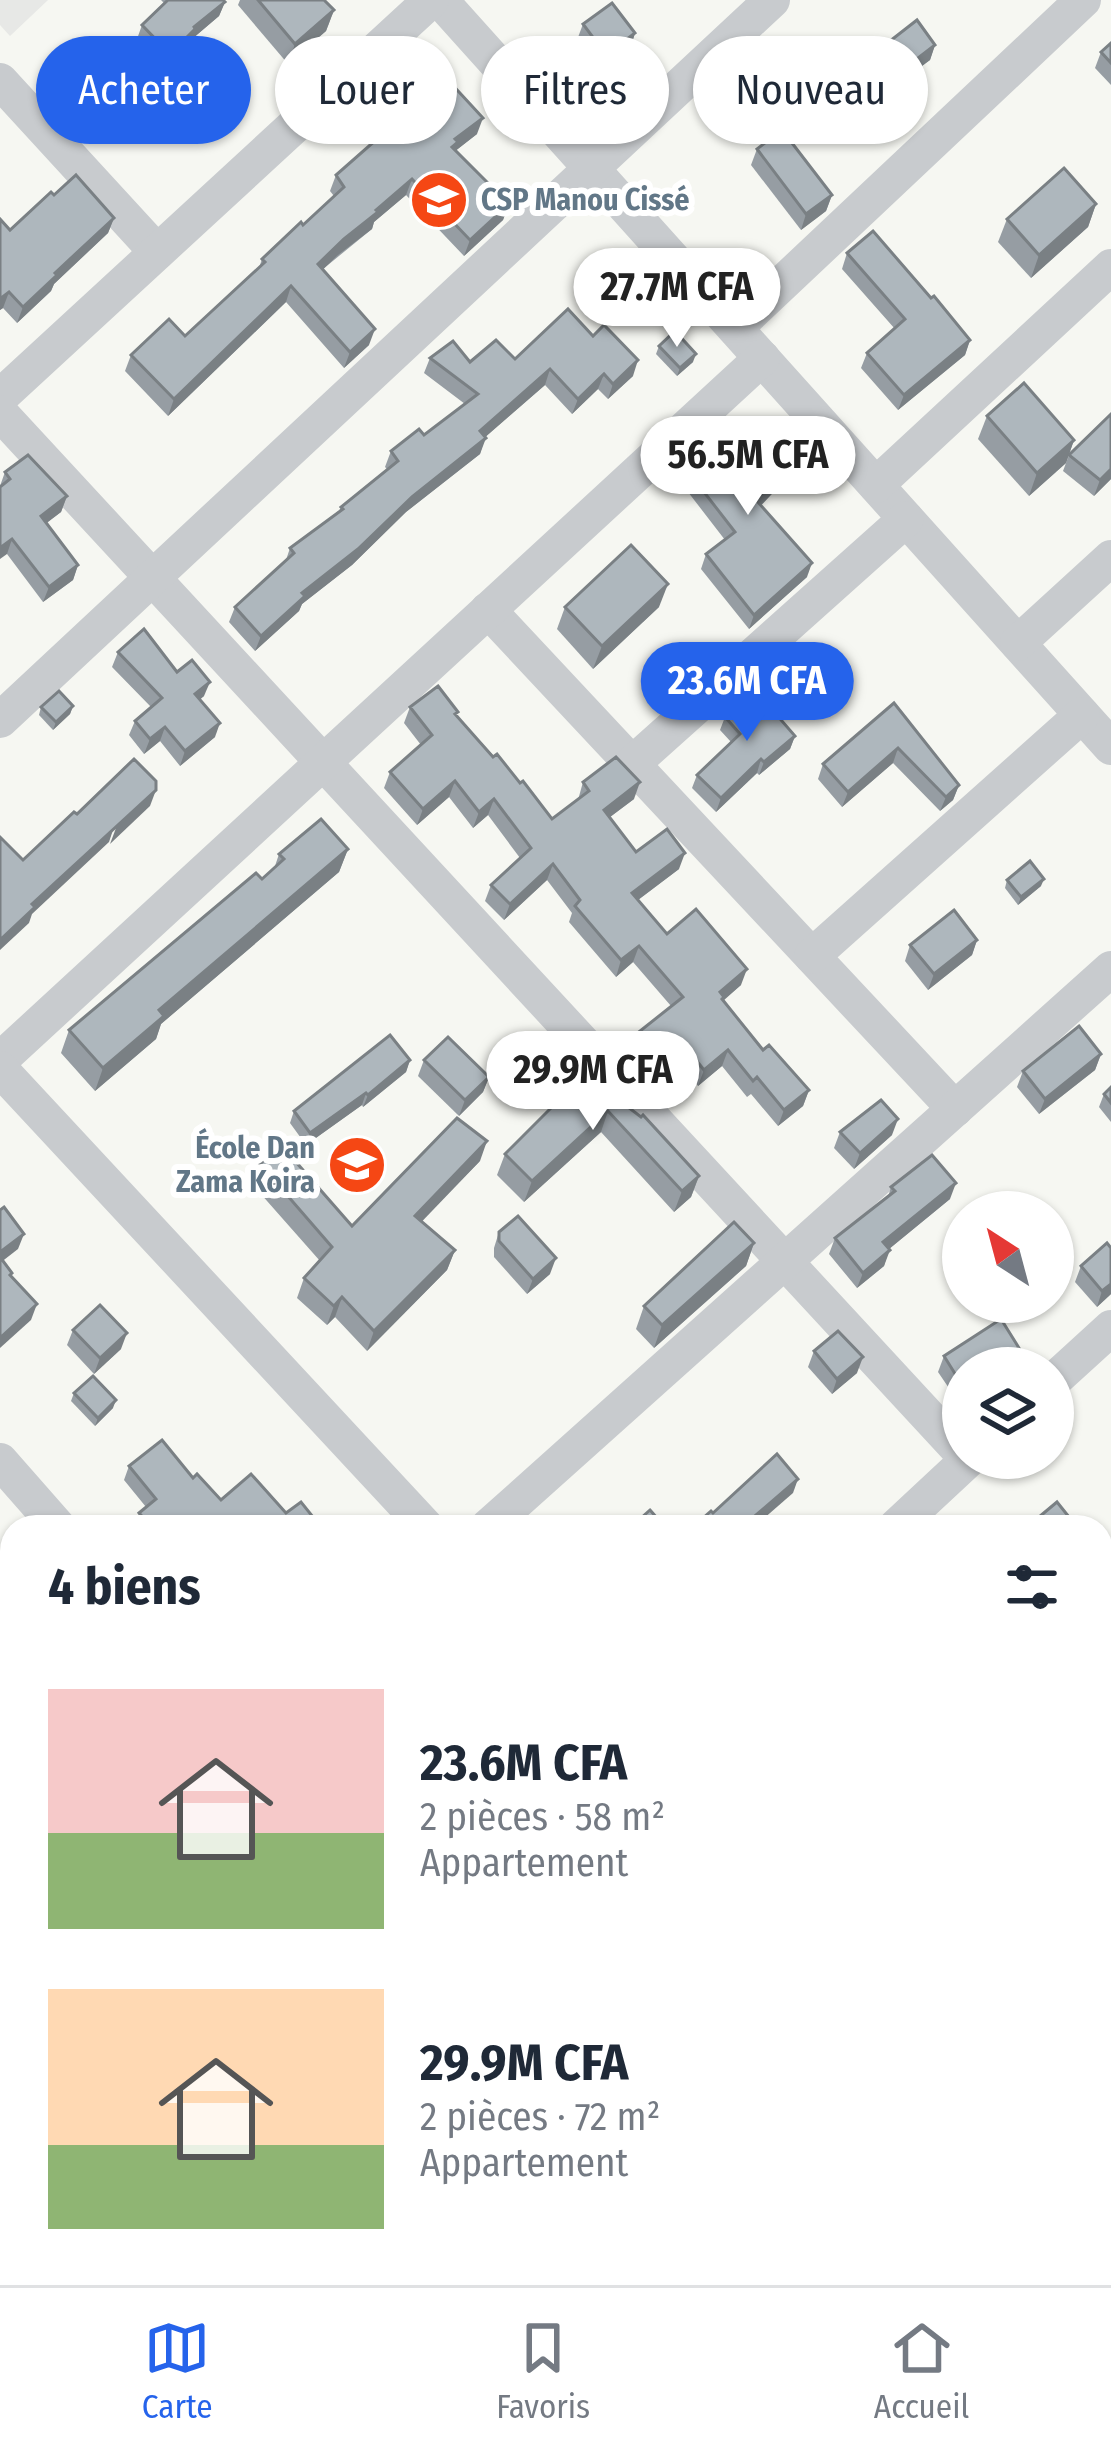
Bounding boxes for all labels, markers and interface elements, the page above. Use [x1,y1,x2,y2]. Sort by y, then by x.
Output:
chip: Acheter [36,36,251,144]
chip: Louer [275,36,457,144]
chip: Filtres [481,36,669,144]
chip: Nouveau [693,36,928,144]
school or university icon: CSP Manou Cissé [408,169,470,231]
place label: CSP Manou Cissé [481,182,690,218]
pin: 27.7M CFA [540,248,814,350]
text: 27.7M CFA [600,264,754,310]
pin: 56.5M CFA [611,416,885,518]
text: 56.5M CFA [667,432,829,478]
pin: 23.6M CFA [610,642,884,744]
text: 23.6M CFA [668,658,826,704]
pin: 29.9M CFA [456,1031,730,1133]
text: 29.9M CFA [513,1047,673,1093]
place label: École Dan Zama Koira [176,1128,315,1200]
school or university icon: École Dan Zama Koira [326,1134,388,1196]
north arrow [942,1191,1074,1323]
map controls [942,1191,1074,1479]
button: layers [942,1347,1074,1479]
icon: filters [999,1554,1065,1620]
text: 4 biens [48,1556,201,1618]
text: 23.6M CFA [420,1732,627,1794]
icon: home [144,1737,288,1881]
text: 2 pièces · 58 m² [420,1794,665,1840]
text: Appartement [420,1840,628,1886]
text: 29.9M CFA [420,2032,628,2094]
icon: home [144,2037,288,2181]
text: 2 pièces · 72 m² [420,2094,660,2140]
text: Appartement [420,2140,628,2186]
tab: Carte [142,2315,213,2427]
tab: Favoris [496,2315,590,2427]
tab: Accueil [874,2315,969,2427]

